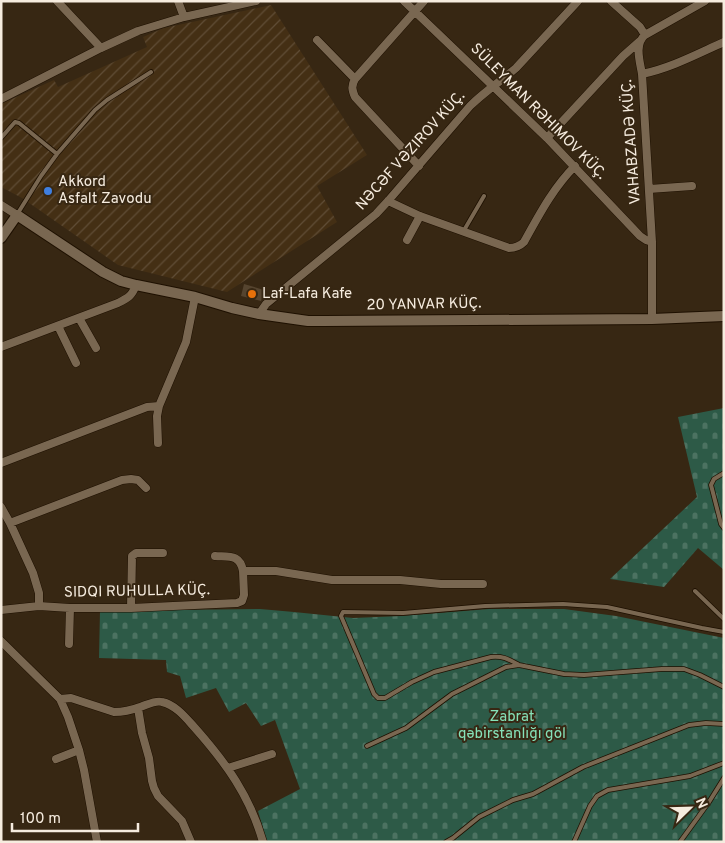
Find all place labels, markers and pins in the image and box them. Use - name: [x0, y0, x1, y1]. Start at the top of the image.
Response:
- place label: Akkord Asfalt Zavodu: [58, 173, 152, 209]
- marker: Akkord Asfalt Zavodu: [42, 185, 54, 197]
- place label: Laf-Lafa Kafe: [262, 285, 352, 304]
- marker: Laf-Lafa Kafe: [246, 288, 258, 300]

